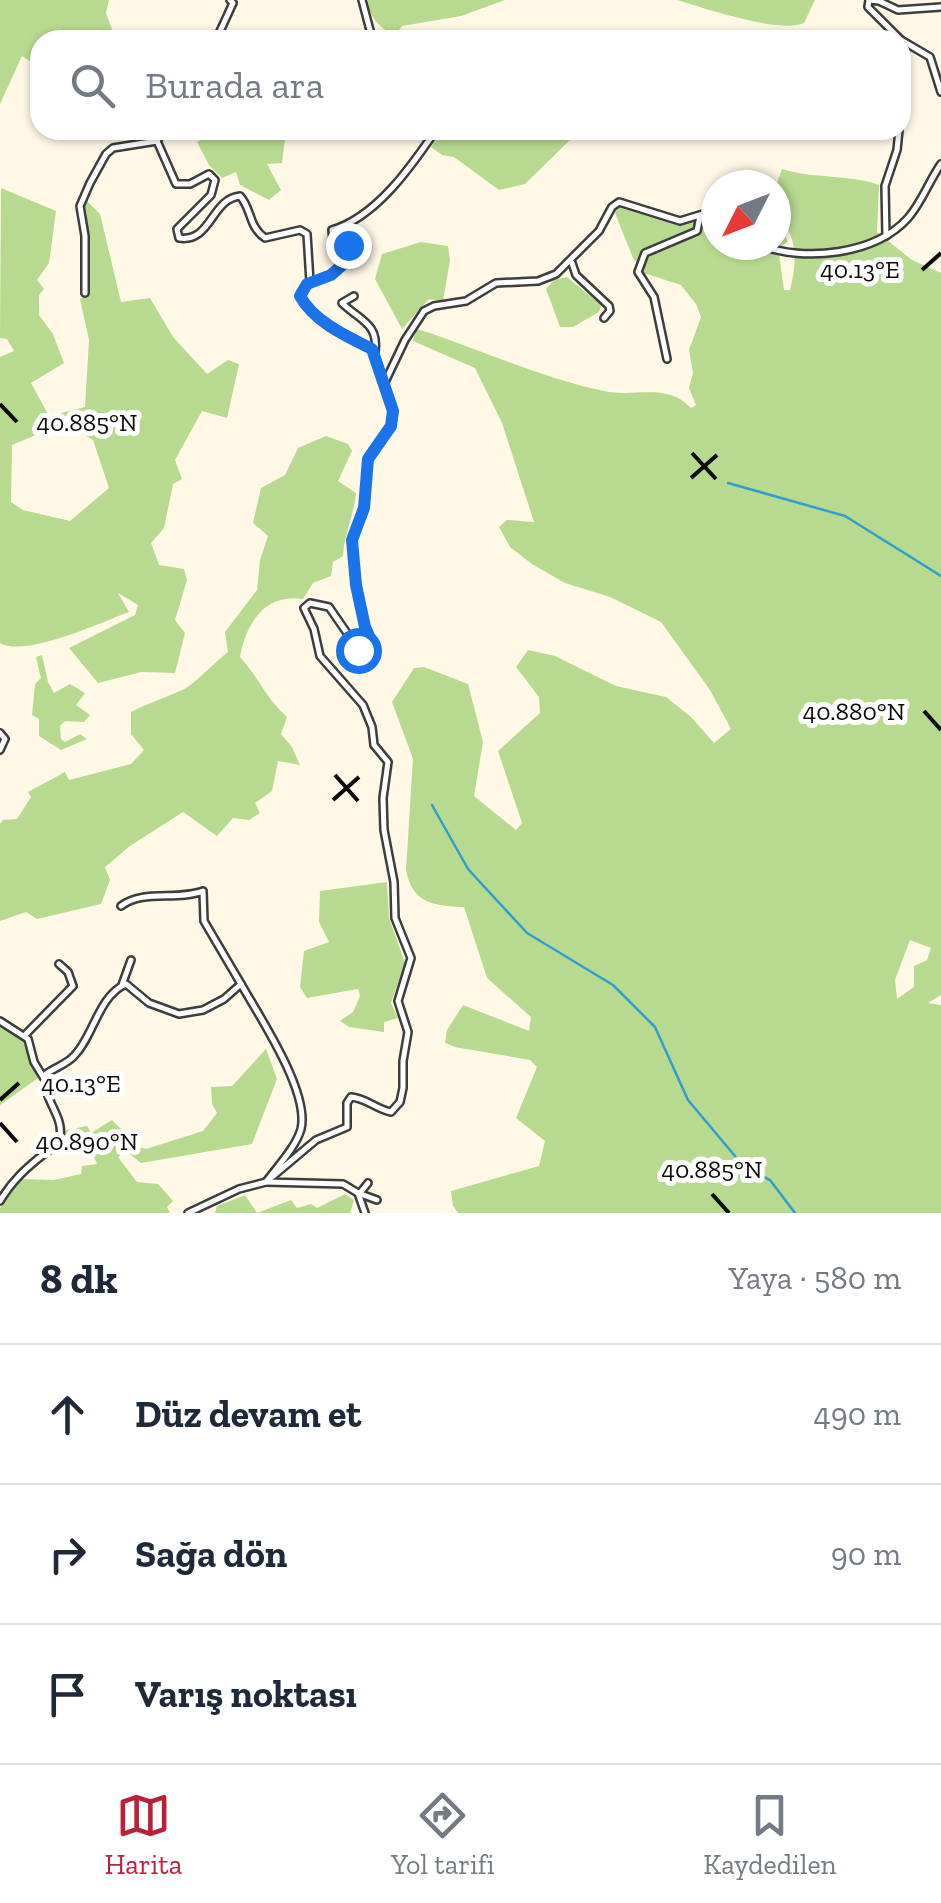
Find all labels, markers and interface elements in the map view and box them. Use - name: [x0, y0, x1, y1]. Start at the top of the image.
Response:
- search box: [30, 30, 911, 140]
- icon: search: [65, 58, 120, 113]
- text: Burada ara: [145, 62, 324, 108]
- north arrow: [701, 170, 791, 260]
- route end: [326, 223, 372, 269]
- text: 40.13°E: [820, 254, 900, 284]
- text: 40.885°N: [37, 407, 137, 437]
- route start: [336, 628, 382, 674]
- text: 40.880°N: [803, 696, 905, 726]
- text: 40.13°E: [41, 1068, 121, 1098]
- text: 40.890°N: [36, 1126, 138, 1156]
- text: 40.885°N: [662, 1154, 762, 1184]
- text: 8 dk: [40, 1253, 118, 1304]
- text: Yaya · 580 m: [729, 1259, 901, 1297]
- icon: ahead: [40, 1387, 95, 1442]
- text: Düz devam et: [135, 1391, 361, 1437]
- text: 490 m: [813, 1395, 901, 1433]
- icon: right: [40, 1527, 95, 1582]
- text: Sağa dön: [135, 1531, 287, 1577]
- text: 90 m: [831, 1535, 901, 1573]
- icon: arrive: [40, 1667, 95, 1722]
- text: Varış noktası: [135, 1671, 357, 1717]
- tab: Harita: [104, 1788, 182, 1881]
- tab: Yol tarifi: [391, 1788, 495, 1881]
- tab: Kaydedilen: [703, 1788, 837, 1881]

